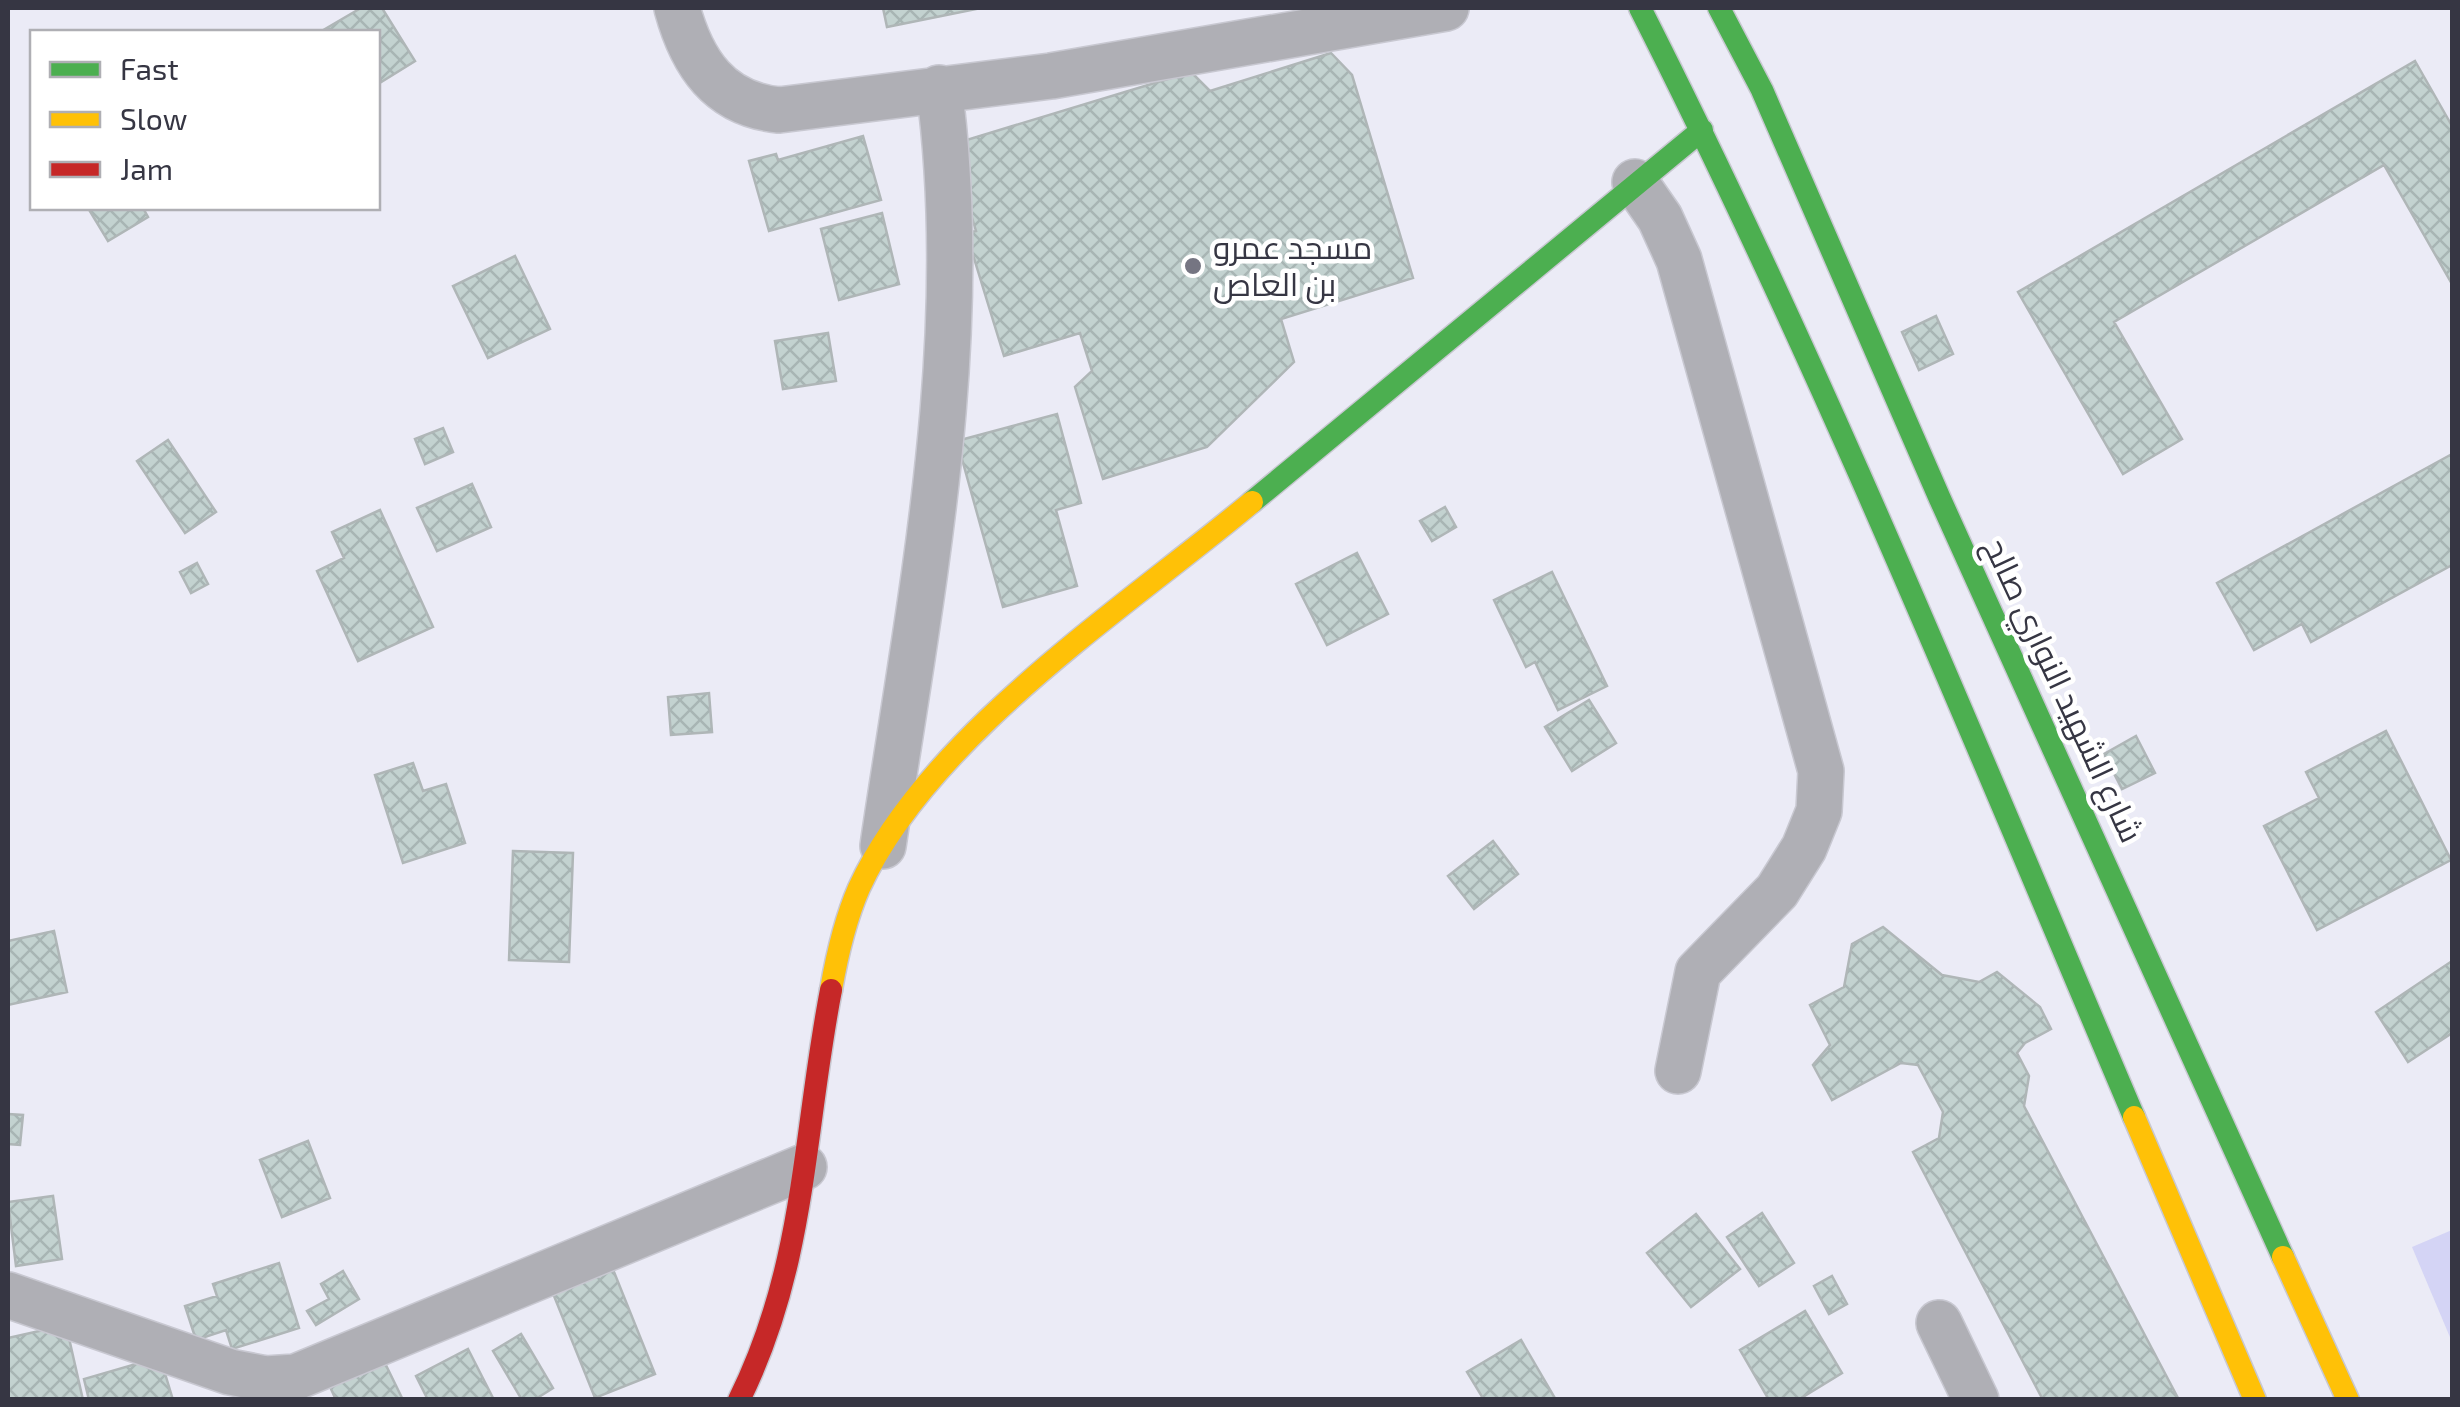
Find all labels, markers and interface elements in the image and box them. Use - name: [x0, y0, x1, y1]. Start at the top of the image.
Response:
- legend: [30, 30, 380, 210]
- text: Fast: [120, 50, 179, 86]
- text: Slow: [120, 100, 187, 136]
- text: Jam: [120, 150, 173, 186]
- place label: مسجد عمرو بن العاص: [1213, 227, 1372, 304]
- marker: مسجد عمرو بن العاص: [1182, 255, 1204, 277]
- street label: شارع الشهيد النواري صالح: [1970, 531, 2152, 851]

